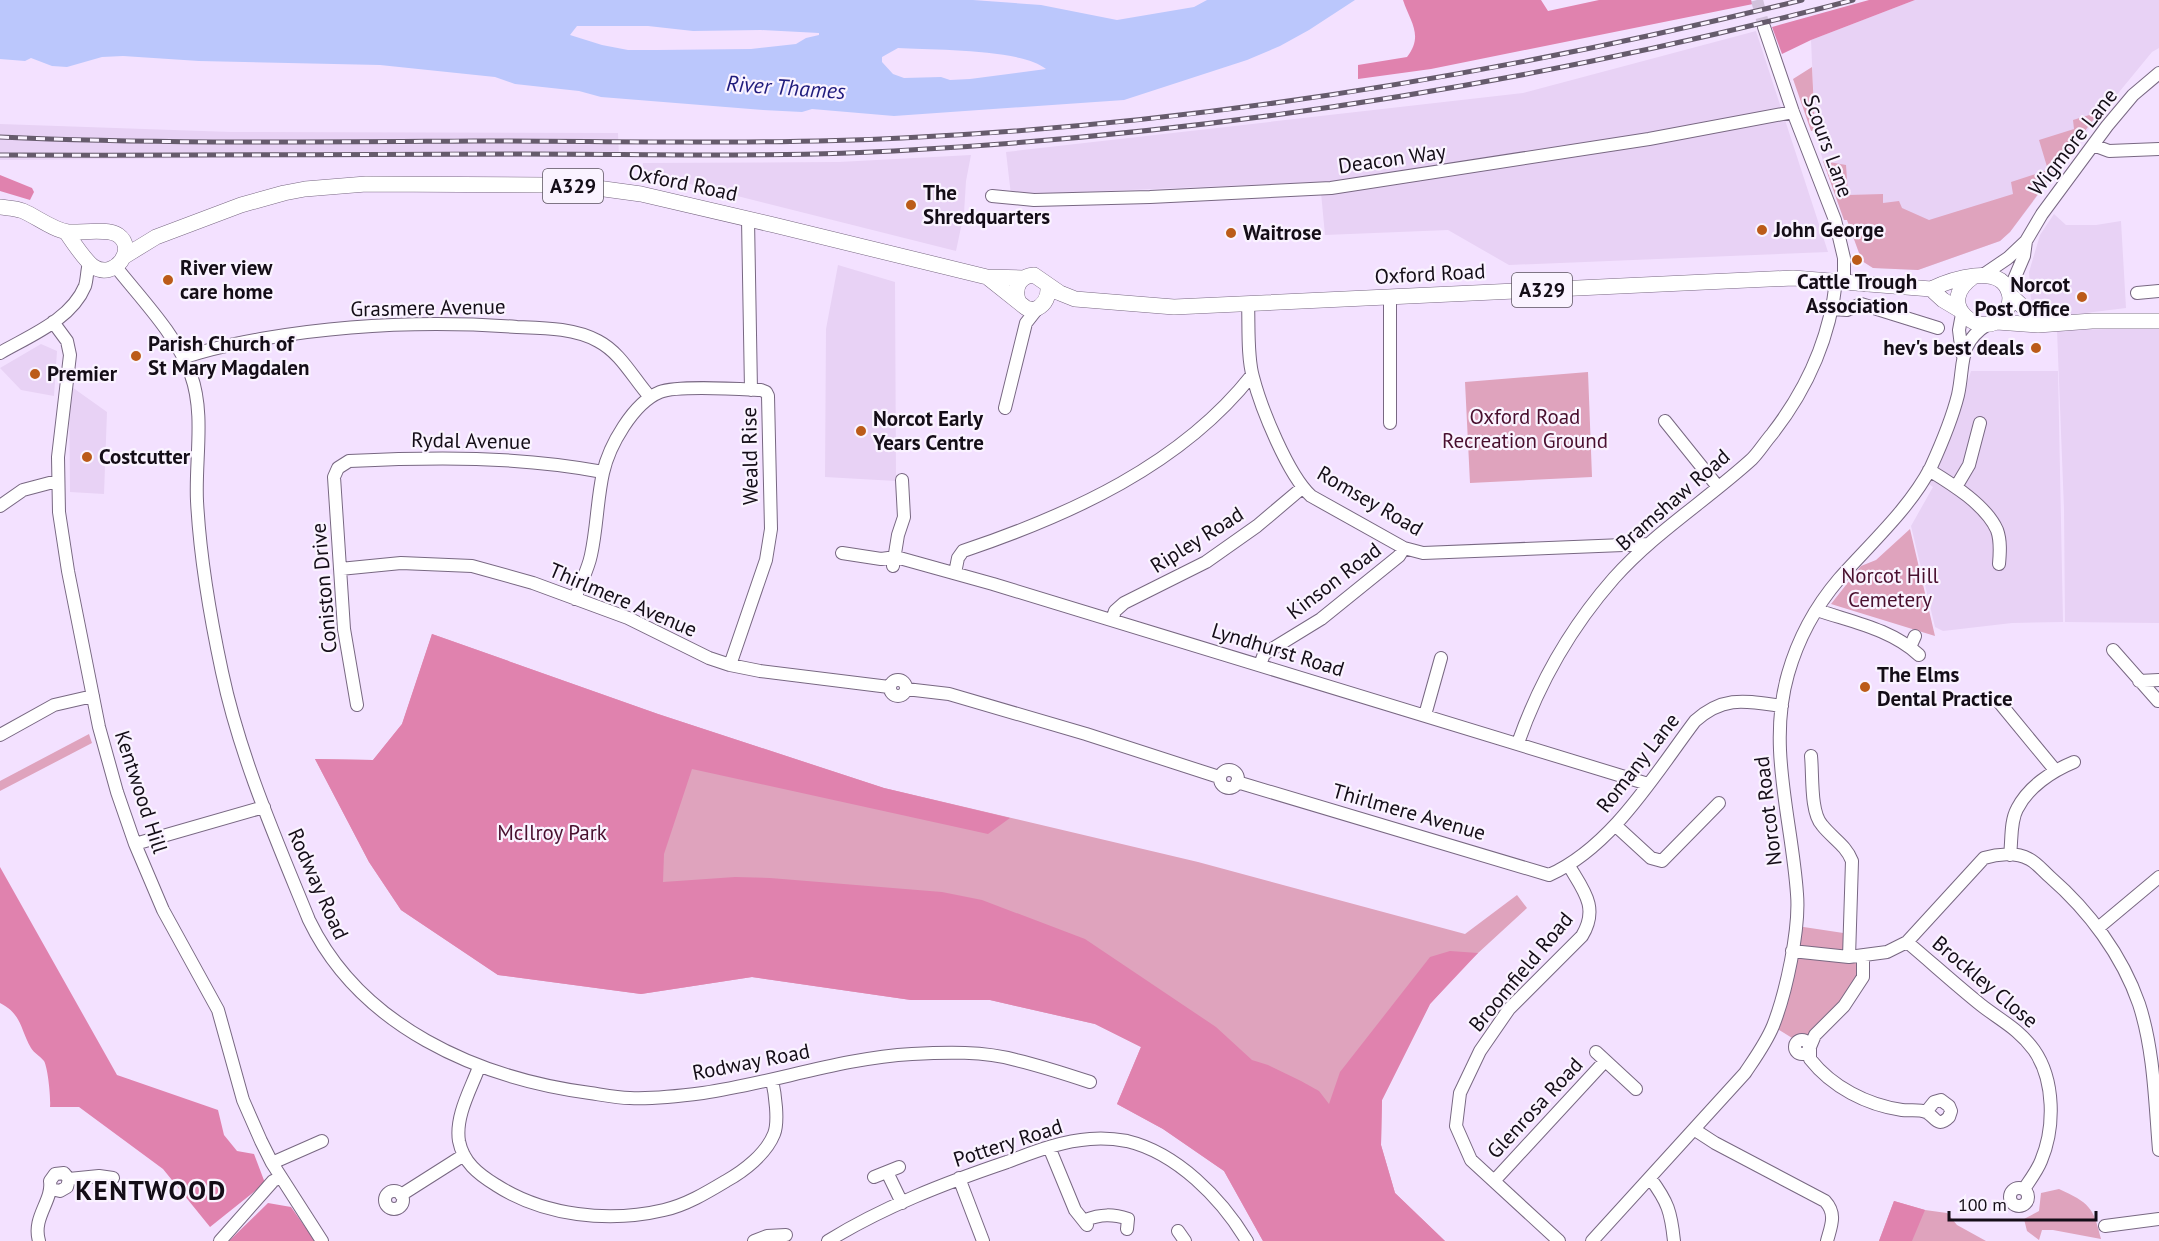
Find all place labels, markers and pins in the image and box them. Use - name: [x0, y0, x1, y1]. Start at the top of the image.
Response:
- place label: The Shredquarters: [923, 179, 1050, 230]
- marker: The Shredquarters: [904, 198, 918, 212]
- place label: John George: [1773, 216, 1884, 243]
- place label: Waitrose: [1243, 219, 1322, 246]
- marker: John George: [1755, 223, 1769, 237]
- marker: Waitrose: [1224, 226, 1238, 240]
- marker: Cattle Trough Association: [1850, 253, 1864, 267]
- place label: River view care home: [180, 254, 273, 305]
- place label: Cattle Trough Association: [1797, 268, 1917, 319]
- place label: Norcot Post Office: [1974, 271, 2071, 322]
- marker: River view care home: [161, 273, 175, 287]
- marker: Norcot Post Office: [2075, 290, 2089, 304]
- place label: Parish Church of St Mary Magdalen: [148, 330, 309, 381]
- place label: hev's best deals: [1883, 334, 2024, 361]
- marker: hev's best deals: [2029, 341, 2043, 355]
- marker: Parish Church of St Mary Magdalen: [129, 349, 143, 363]
- place label: Premier: [47, 360, 118, 387]
- marker: Premier: [28, 367, 42, 381]
- place label: Norcot Early Years Centre: [872, 405, 984, 456]
- marker: Norcot Early Years Centre: [854, 424, 868, 438]
- place label: Costcutter: [99, 443, 191, 470]
- marker: Costcutter: [80, 450, 94, 464]
- place label: The Elms Dental Practice: [1877, 661, 2013, 712]
- marker: The Elms Dental Practice: [1858, 680, 1872, 694]

